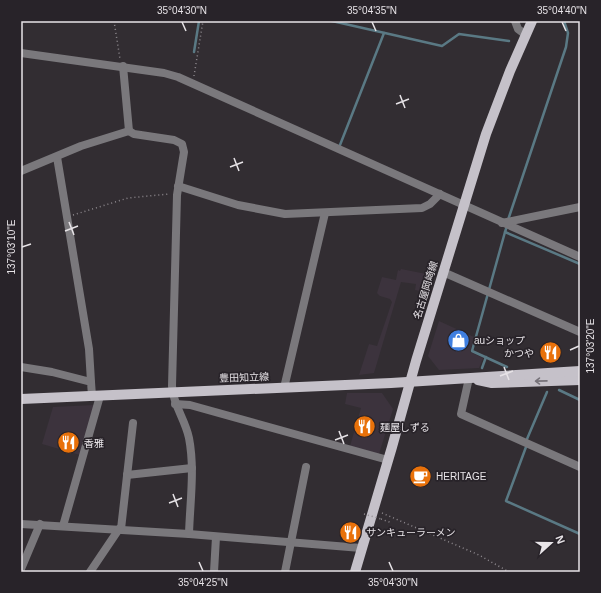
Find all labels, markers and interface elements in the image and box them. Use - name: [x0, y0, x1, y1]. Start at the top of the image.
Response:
- text: 35°04'30"N: [157, 5, 207, 16]
- text: 35°04'35"N: [347, 5, 397, 16]
- text: 35°04'40"N: [537, 5, 587, 16]
- text: 137°03'10"E: [6, 219, 17, 275]
- street label: 名古屋岡崎線: [411, 260, 440, 320]
- text: 137°03'20"E: [585, 318, 596, 374]
- shop icon: auショップ: [445, 327, 471, 353]
- place label: auショップ: [474, 335, 525, 346]
- restaurant icon: かつや: [537, 340, 563, 366]
- place label: かつや: [504, 348, 534, 359]
- street label: 豊田知立線: [219, 371, 269, 384]
- one-way arrow: [535, 378, 548, 385]
- restaurant icon: 麺屋しずる: [351, 414, 377, 440]
- place label: 麺屋しずる: [380, 422, 430, 433]
- restaurant icon: 香雅: [55, 430, 81, 456]
- place label: 香雅: [84, 438, 104, 449]
- cafe icon: HERITAGE: [408, 463, 434, 489]
- place label: HERITAGE: [436, 471, 487, 482]
- restaurant icon: サンキューラーメン: [337, 519, 363, 545]
- north arrow: [531, 523, 571, 563]
- place label: サンキューラーメン: [366, 527, 456, 538]
- text: N: [553, 534, 567, 545]
- text: 35°04'25"N: [178, 577, 228, 588]
- text: 35°04'30"N: [368, 577, 418, 588]

